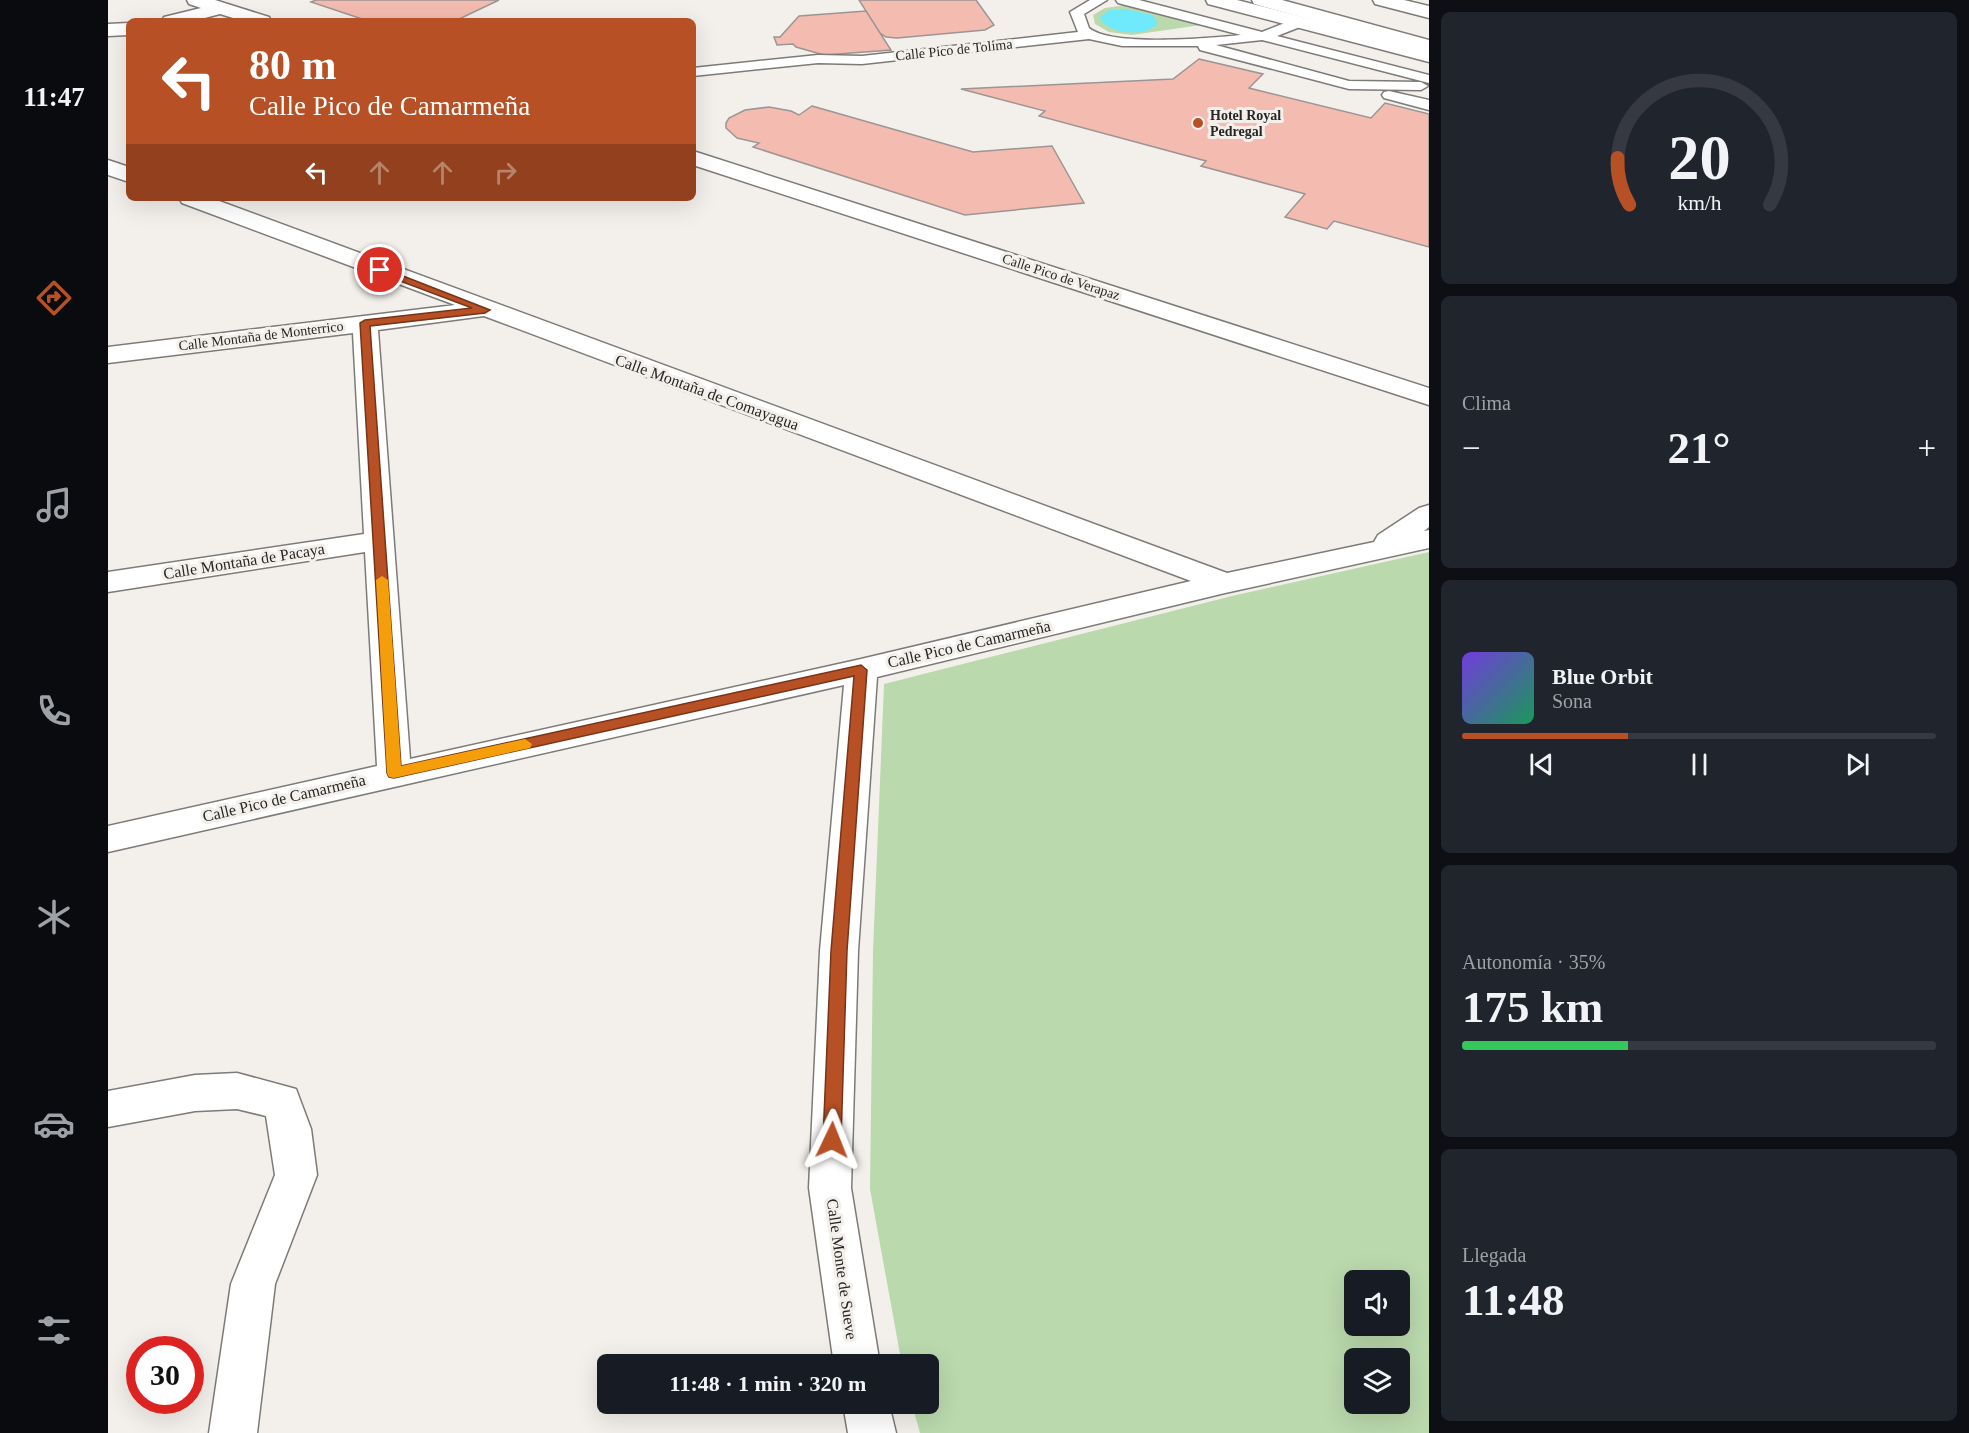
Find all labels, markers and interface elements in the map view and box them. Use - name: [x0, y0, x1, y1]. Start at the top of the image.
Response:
- street label: Calle Pico de Tolima: [895, 36, 1014, 64]
- icon: left: [150, 42, 228, 120]
- text: 80 m: [249, 42, 337, 88]
- text: 11:47: [23, 82, 85, 112]
- text: Calle Pico de Camarmeña: [249, 91, 530, 121]
- place label: Hotel Royal Pedregal: [1210, 108, 1281, 139]
- marker: Hotel Royal Pedregal: [1191, 116, 1205, 130]
- text: 20: [1668, 123, 1730, 192]
- icon: left: [300, 156, 333, 189]
- icon: ahead: [363, 156, 396, 189]
- icon: ahead: [426, 156, 459, 189]
- icon: right: [489, 156, 522, 189]
- text: km/h: [1677, 191, 1721, 215]
- pin: [354, 244, 405, 295]
- street label: Calle Pico de Verapaz: [1000, 251, 1122, 303]
- icon: arrive: [363, 253, 396, 286]
- icon: directions: [33, 277, 75, 319]
- street label: Calle Montaña de Monterrico: [178, 318, 344, 354]
- street label: Calle Montaña de Comayagua: [613, 351, 801, 434]
- text: Clima: [1462, 392, 1511, 414]
- text: 21°: [1668, 423, 1731, 473]
- text: −: [1462, 430, 1481, 466]
- text: +: [1917, 430, 1936, 466]
- icon: music: [33, 484, 75, 526]
- street label: Calle Montaña de Pacaya: [162, 540, 326, 583]
- street label: Calle Pico de Camarmeña: [886, 617, 1052, 671]
- text: Blue Orbit: [1552, 664, 1653, 689]
- icon: phone: [33, 690, 75, 732]
- text: Sona: [1552, 690, 1592, 712]
- icon: previous: [1525, 748, 1558, 781]
- icon: pause: [1683, 748, 1716, 781]
- icon: next: [1841, 748, 1874, 781]
- street label: Calle Pico de Camarmeña: [201, 771, 367, 825]
- icon: climate: [33, 896, 75, 938]
- text: Autonomía · 35%: [1462, 951, 1605, 973]
- text: 175 km: [1462, 982, 1603, 1032]
- icon: car: [33, 1103, 75, 1145]
- position arrow: [800, 1108, 864, 1172]
- street label: Calle Monte de Sueve: [824, 1198, 860, 1340]
- text: Llegada: [1462, 1244, 1526, 1266]
- map controls: [1344, 1270, 1410, 1414]
- button: sound: [1344, 1270, 1410, 1336]
- text: 11:48: [1462, 1275, 1565, 1325]
- icon: filters: [33, 1309, 75, 1351]
- speed limit sign: 30: [126, 1336, 204, 1414]
- button: layers: [1344, 1348, 1410, 1414]
- text: 11:48 · 1 min · 320 m: [670, 1371, 866, 1396]

